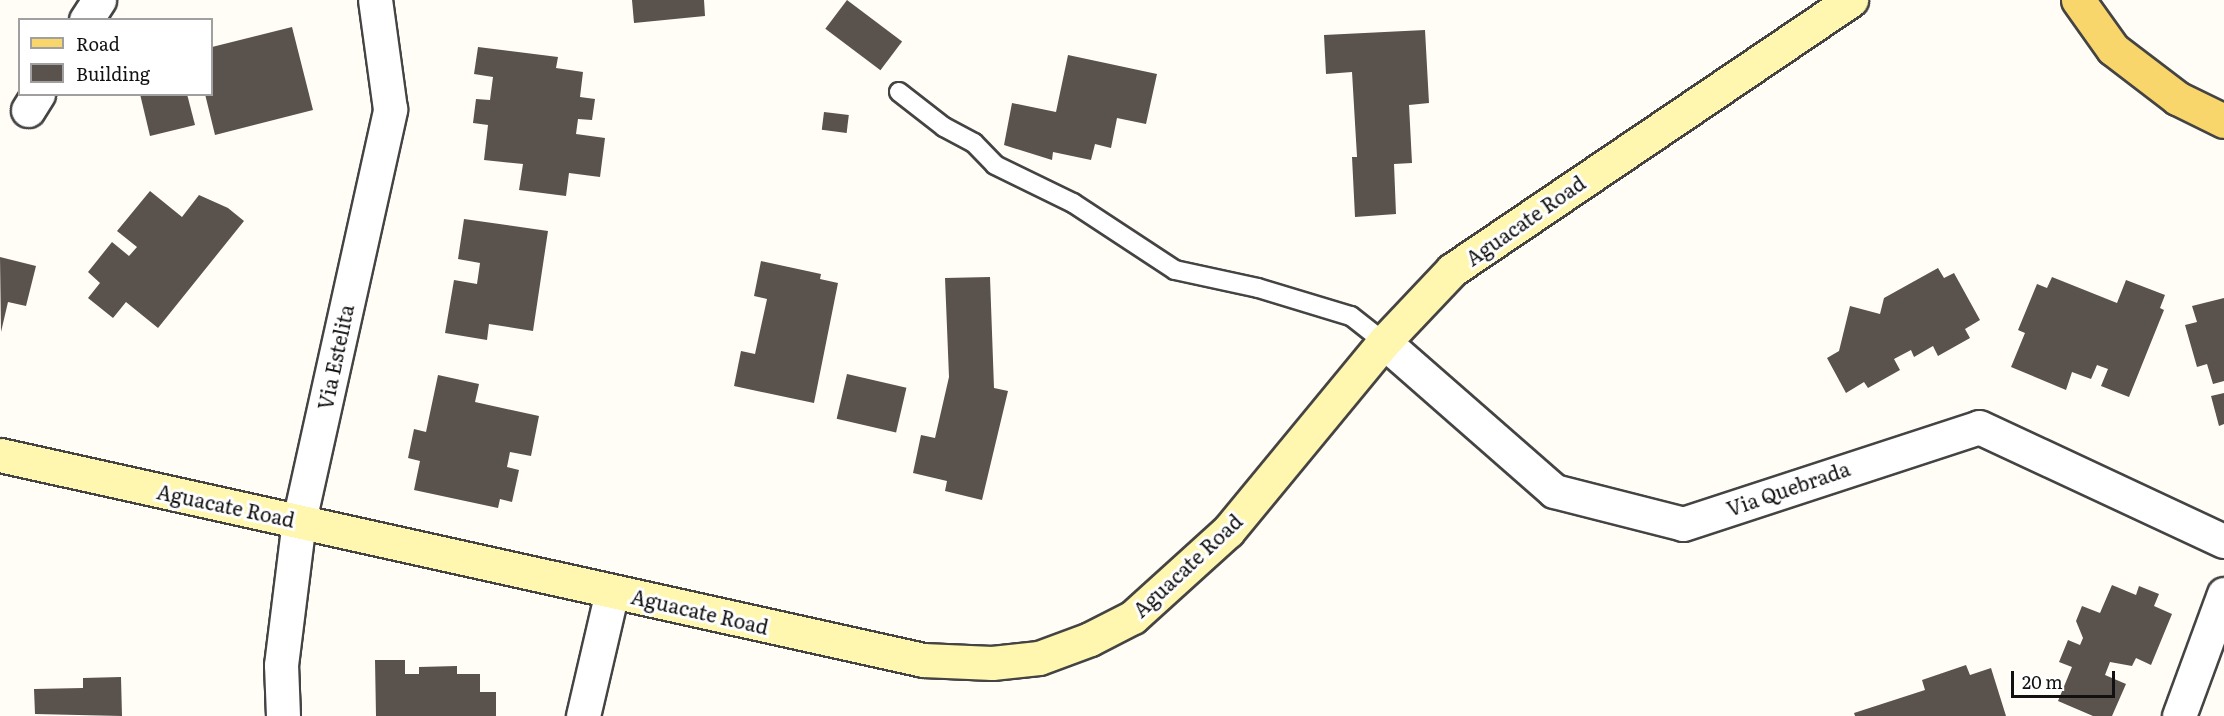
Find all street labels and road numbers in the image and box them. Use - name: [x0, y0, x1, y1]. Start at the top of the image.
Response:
- street label: Aguacate Road: [1461, 170, 1589, 270]
- street label: Via Estelita: [312, 302, 358, 412]
- street label: Via Quebrada: [1723, 456, 1853, 520]
- street label: Aguacate Road: [155, 479, 297, 531]
- street label: Aguacate Road: [1128, 508, 1246, 622]
- street label: Aguacate Road: [629, 584, 771, 638]

